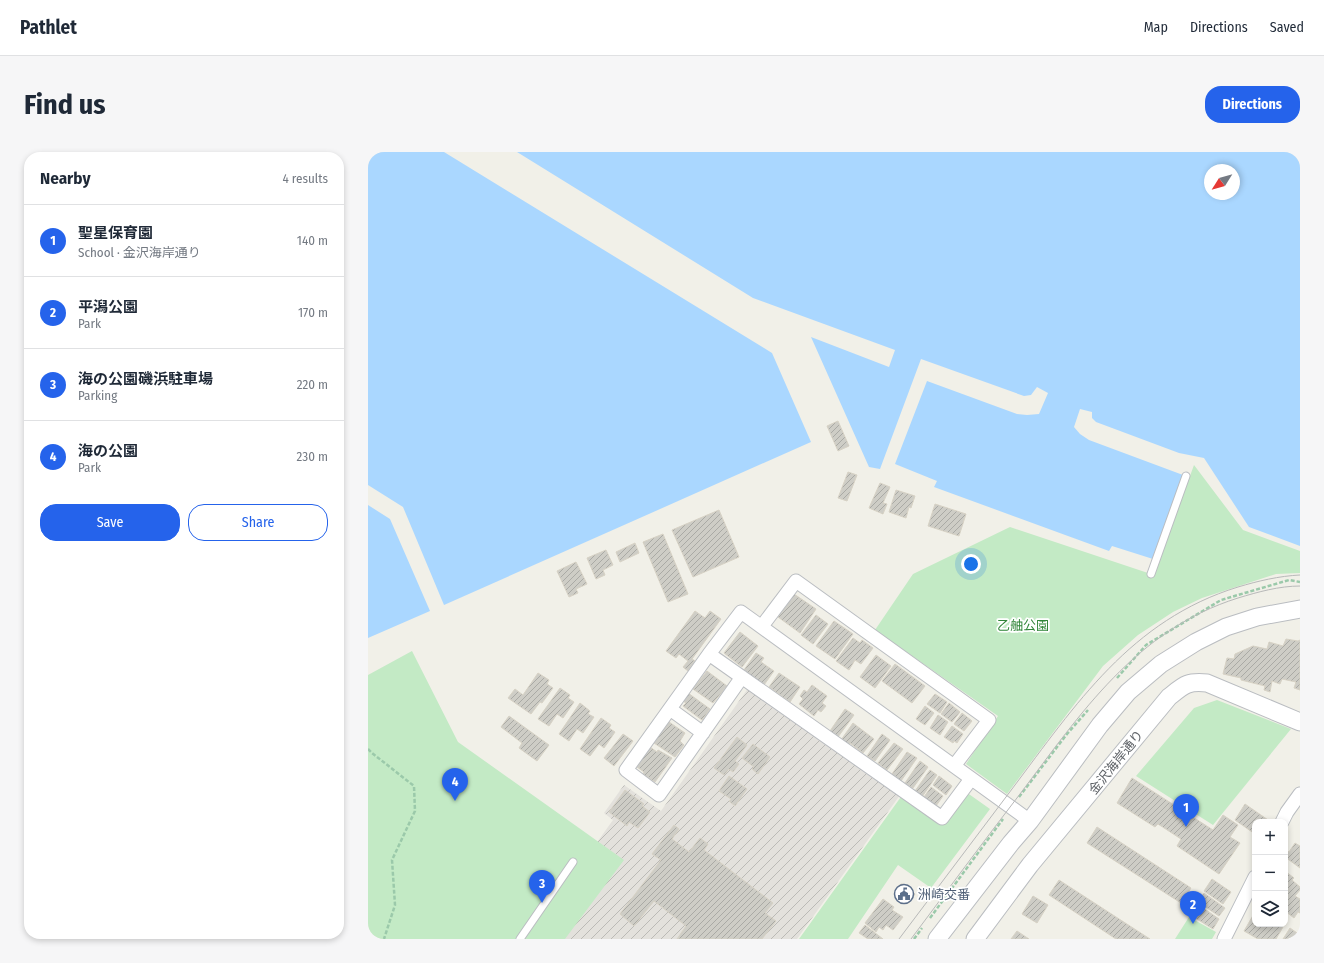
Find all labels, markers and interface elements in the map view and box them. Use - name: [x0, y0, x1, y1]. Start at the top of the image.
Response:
- text: Pathlet: [20, 16, 77, 39]
- text: Map: [1144, 19, 1168, 36]
- text: Directions: [1190, 19, 1248, 36]
- text: Saved: [1270, 19, 1304, 36]
- button: Directions: [1205, 86, 1300, 123]
- text: Find us: [24, 88, 106, 121]
- north arrow: [1204, 164, 1240, 200]
- text: Nearby: [40, 168, 91, 189]
- text: 4 results: [282, 171, 328, 186]
- text: 聖星保育園: [78, 224, 153, 242]
- text: 1: [50, 233, 56, 248]
- text: 140 m: [297, 233, 328, 248]
- text: School · 金沢海岸通り: [78, 245, 201, 260]
- text: 平潟公園: [78, 298, 138, 316]
- text: 2: [50, 305, 56, 320]
- text: 170 m: [298, 305, 328, 320]
- text: Park: [78, 316, 101, 331]
- text: 海の公園磯浜駐車場: [78, 370, 213, 388]
- text: 3: [50, 377, 56, 392]
- text: 220 m: [297, 377, 328, 392]
- text: Parking: [78, 388, 117, 403]
- text: 海の公園: [78, 442, 138, 460]
- text: 4: [50, 449, 56, 464]
- text: 230 m: [297, 449, 328, 464]
- text: Park: [78, 460, 101, 475]
- button: Save: [40, 504, 180, 541]
- button: Share: [188, 504, 328, 541]
- your location: [961, 554, 981, 574]
- park label: 乙舳公園: [997, 618, 1049, 633]
- street label: 金沢海岸通り: [1086, 727, 1146, 797]
- pin: 4: [442, 768, 468, 801]
- pin: 1: [1173, 794, 1199, 827]
- map controls: [1252, 819, 1288, 927]
- button: +: [1252, 819, 1288, 855]
- button: −: [1252, 855, 1288, 891]
- pin: 3: [529, 870, 555, 903]
- public building icon: 洲崎交番: [893, 883, 915, 905]
- place label: 洲崎交番: [918, 887, 970, 902]
- pin: 2: [1180, 891, 1206, 924]
- button: layers: [1252, 891, 1288, 927]

